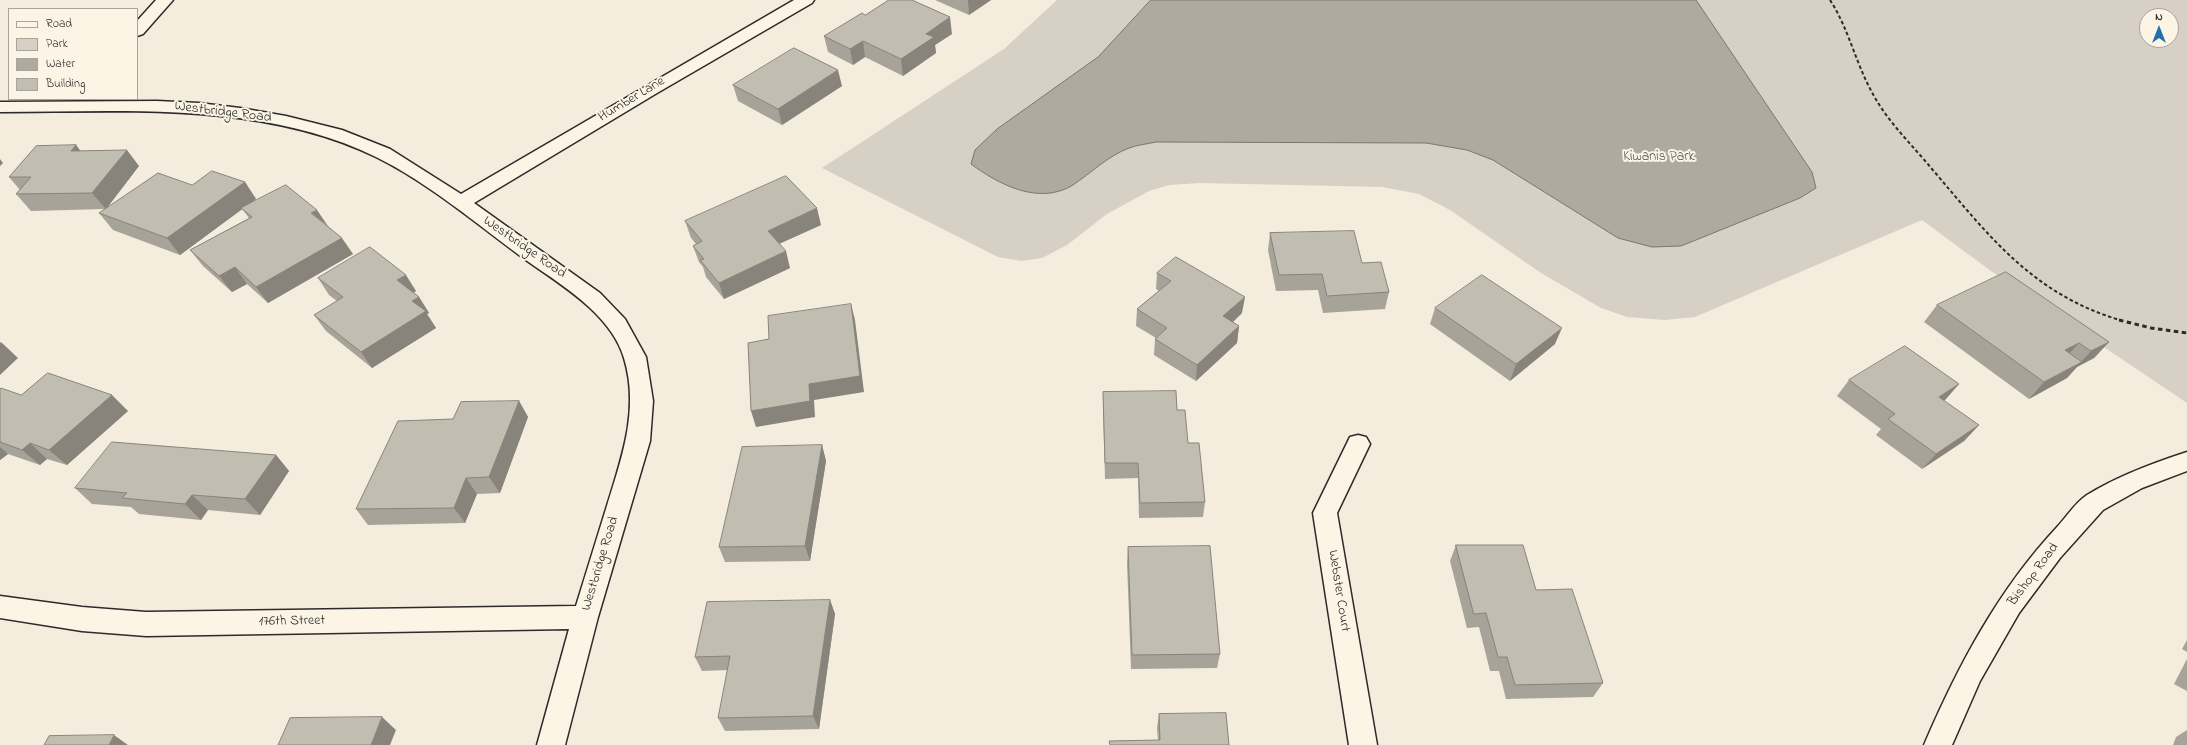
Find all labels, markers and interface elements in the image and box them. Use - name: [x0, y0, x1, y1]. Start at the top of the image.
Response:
- legend: [8, 8, 138, 100]
- north arrow: [2139, 8, 2179, 48]
- text: N: [2155, 9, 2163, 25]
- text: Road: [46, 15, 72, 33]
- text: Park: [46, 35, 68, 53]
- text: Water: [46, 55, 75, 73]
- street label: Humber Lane: [596, 74, 668, 126]
- text: Building: [46, 75, 85, 93]
- street label: Westbridge Road: [174, 99, 272, 127]
- park label: Kiwanis Park: [1623, 150, 1695, 166]
- street label: Westbridge Road: [479, 213, 569, 283]
- street label: Westbridge Road: [579, 515, 623, 613]
- street label: Bishop Road: [2005, 540, 2063, 610]
- street label: Webster Court: [1323, 549, 1353, 633]
- street label: 176th Street: [259, 613, 325, 631]

